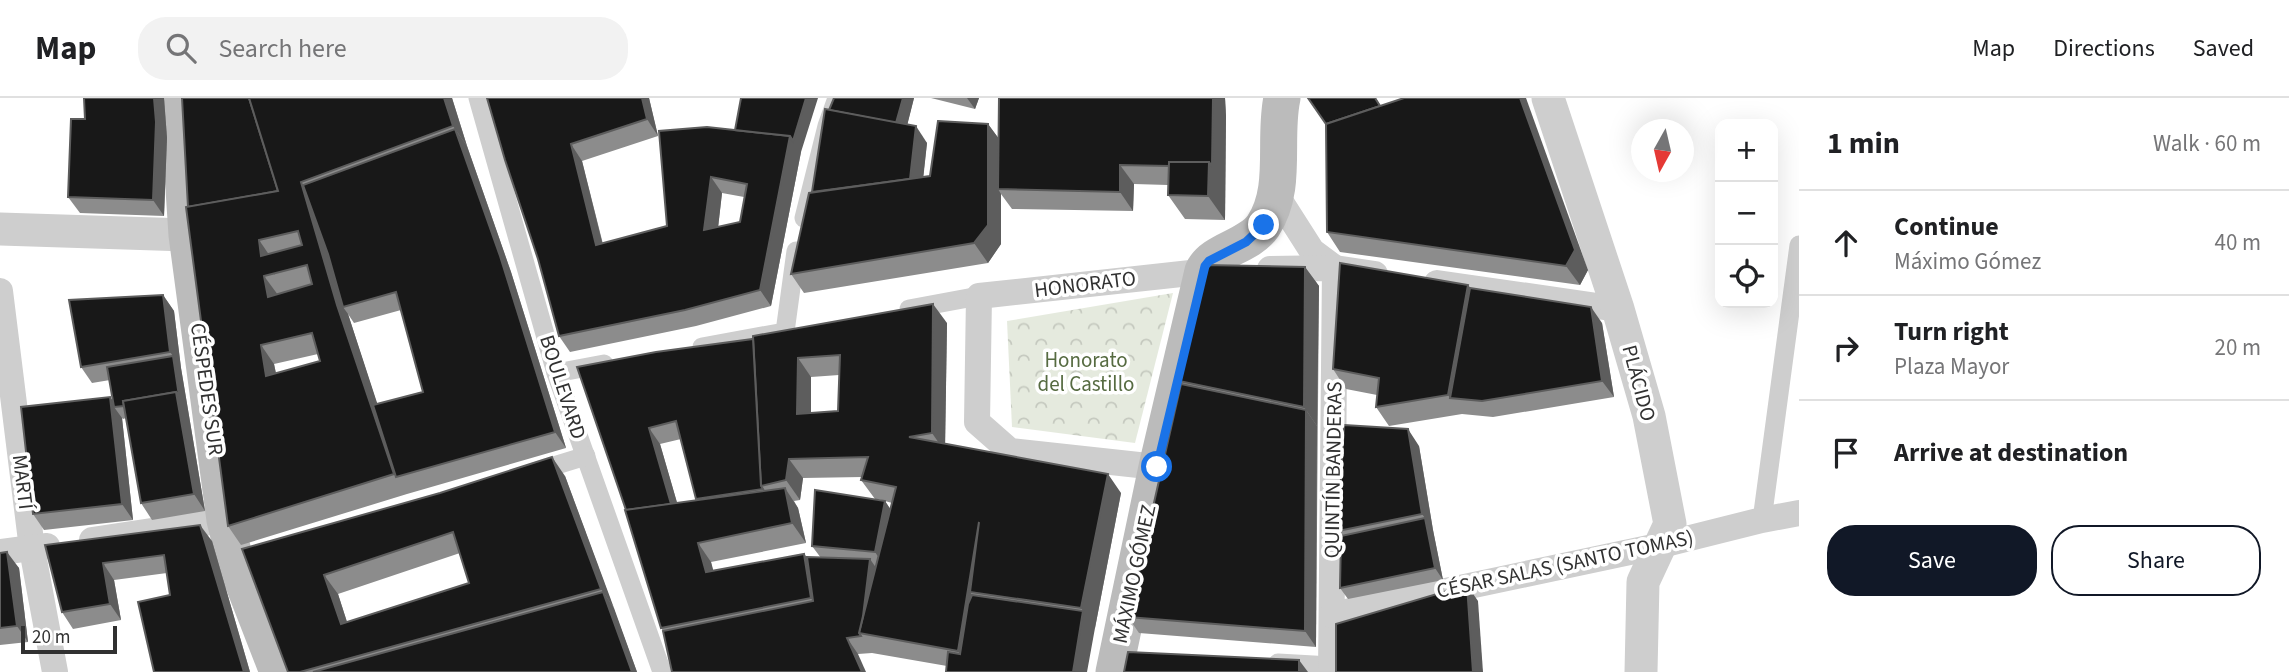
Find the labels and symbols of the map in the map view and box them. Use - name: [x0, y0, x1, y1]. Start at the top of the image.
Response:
- north arrow: [1631, 119, 1694, 182]
- route end: [1248, 209, 1279, 240]
- street label: HONORATO: [1033, 263, 1137, 305]
- street label: CÉSPEDES SUR: [183, 321, 231, 457]
- street label: BOULEVARD: [532, 331, 594, 443]
- street label: PLÁCIDO: [1614, 342, 1664, 424]
- park label: Honorato del Castillo: [1038, 345, 1134, 399]
- street label: QUINTÍN BANDERAS: [1316, 381, 1350, 559]
- route start: [1141, 451, 1172, 482]
- street label: MARTÍ: [5, 453, 41, 513]
- street label: MÁXIMO GÓMEZ: [1105, 502, 1163, 646]
- street label: CÉSAR SALAS (SANTO TOMAS): [1434, 522, 1696, 606]
- scale bar: [21, 623, 117, 655]

